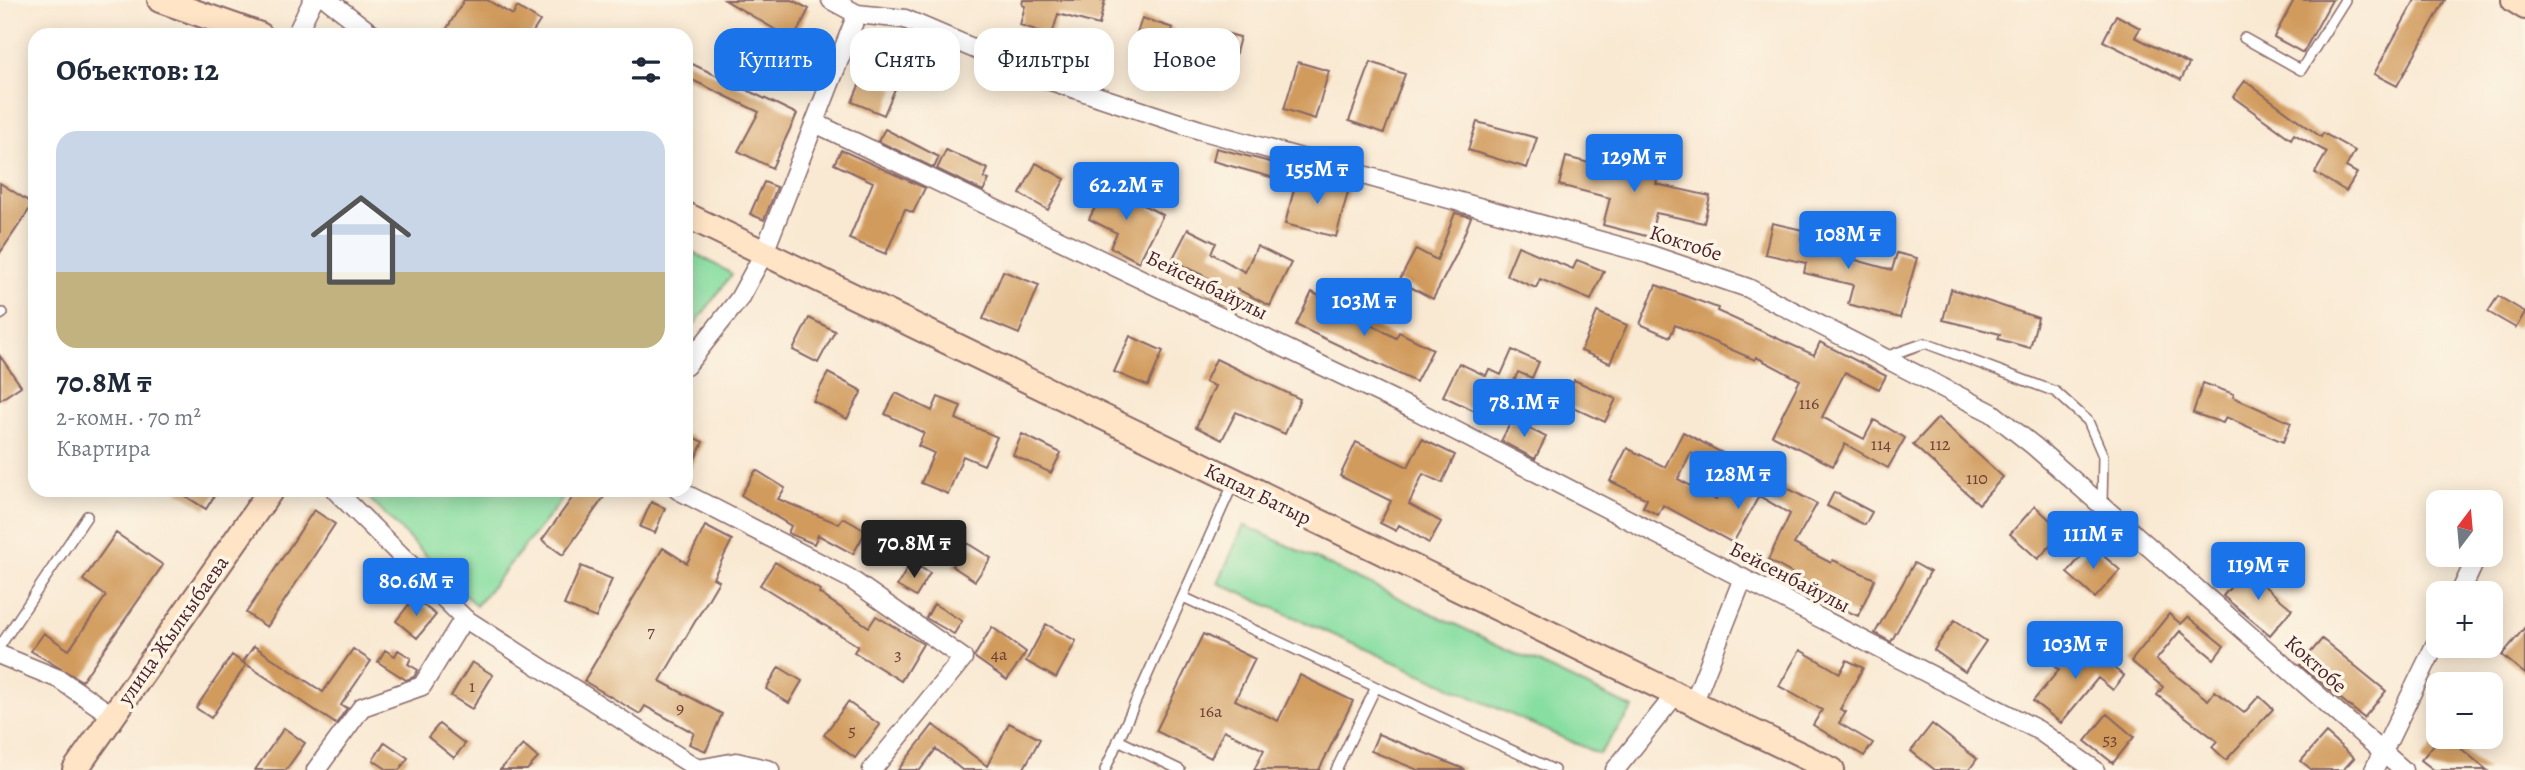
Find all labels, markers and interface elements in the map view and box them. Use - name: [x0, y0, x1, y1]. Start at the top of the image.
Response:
- chip: Купить: [714, 28, 836, 91]
- chip: Снять: [850, 28, 960, 91]
- chip: Фильтры: [974, 28, 1114, 91]
- chip: Новое: [1128, 28, 1240, 91]
- text: Объектов: 12: [56, 50, 219, 90]
- icon: filters: [627, 51, 665, 89]
- pin: 129M ₸: [1577, 134, 1691, 194]
- text: 129M ₸: [1602, 141, 1666, 172]
- pin: 155M ₸: [1260, 146, 1374, 206]
- text: 155M ₸: [1286, 153, 1348, 184]
- pin: 62.2M ₸: [1061, 162, 1191, 222]
- text: 62.2M ₸: [1089, 169, 1163, 200]
- icon: home: [298, 177, 424, 303]
- pin: 108M ₸: [1791, 212, 1905, 271]
- street label: Коктобе: [1646, 218, 1726, 268]
- text: 108M ₸: [1815, 218, 1881, 249]
- street label: Бейсенбайулы: [1142, 243, 1272, 327]
- pin: 103M ₸: [1307, 278, 1421, 338]
- text: 103M ₸: [1332, 285, 1396, 316]
- text: 70.8M ₸: [56, 362, 152, 402]
- pin: 78.1M ₸: [1459, 380, 1589, 439]
- text: 78.1M ₸: [1489, 386, 1559, 417]
- house number: 116: [1799, 391, 1819, 415]
- text: 2-комн. · 70 m²: [56, 402, 201, 433]
- house number: 114: [1871, 432, 1891, 456]
- house number: 112: [1930, 432, 1951, 456]
- text: Квартира: [56, 433, 151, 464]
- pin: 128M ₸: [1681, 452, 1795, 511]
- street label: Капал Батыр: [1200, 456, 1316, 532]
- text: 128M ₸: [1706, 458, 1770, 489]
- house number: 110: [1966, 466, 1988, 490]
- north arrow: [2426, 490, 2502, 567]
- map controls: [2426, 490, 2503, 749]
- pin: 111M ₸: [2036, 512, 2150, 571]
- text: 111M ₸: [2063, 518, 2123, 549]
- pin: 70.8M ₸: [849, 520, 979, 580]
- text: 70.8M ₸: [877, 527, 951, 558]
- street label: Бейсенбайулы: [1725, 535, 1855, 619]
- pin: 119M ₸: [2201, 542, 2315, 602]
- text: 119M ₸: [2227, 549, 2289, 580]
- street label: улица Жылкыбаева: [110, 550, 235, 711]
- pin: 80.6M ₸: [351, 558, 481, 618]
- text: 80.6M ₸: [379, 565, 453, 596]
- button: +: [2426, 581, 2503, 658]
- house number: 7: [647, 619, 655, 643]
- pin: 103M ₸: [2018, 622, 2132, 681]
- text: 103M ₸: [2043, 628, 2107, 659]
- street label: Коктобе: [2279, 629, 2353, 699]
- house number: 3: [894, 642, 902, 666]
- house number: 4а: [991, 642, 1008, 666]
- button: −: [2426, 672, 2503, 749]
- house number: 1: [469, 674, 475, 698]
- house number: 9: [676, 696, 684, 720]
- house number: 16а: [1200, 699, 1223, 723]
- house number: 5: [848, 718, 856, 742]
- house number: 53: [2102, 727, 2118, 751]

